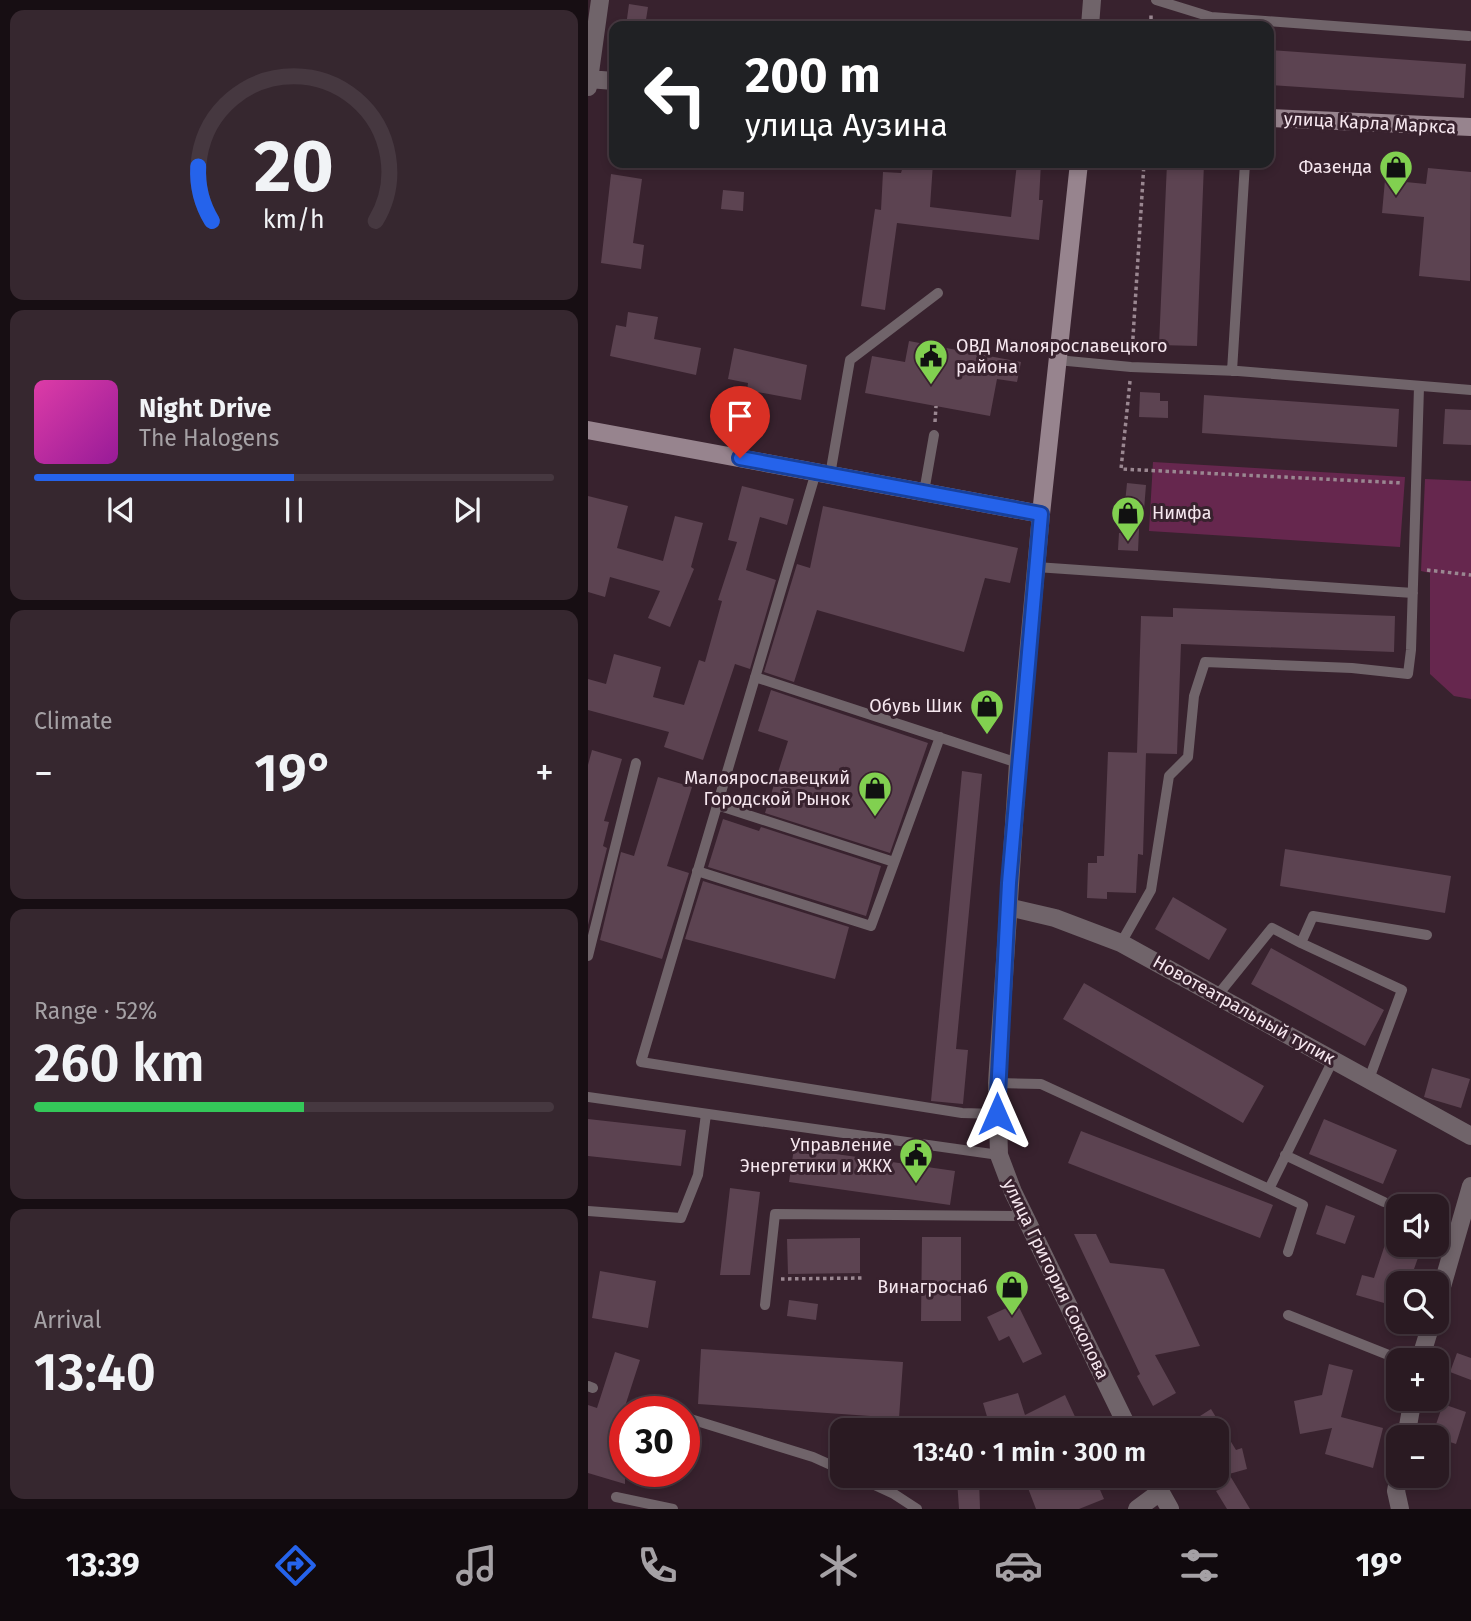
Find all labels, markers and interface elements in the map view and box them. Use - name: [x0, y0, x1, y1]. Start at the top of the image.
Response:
- text: 200 m: [745, 46, 881, 105]
- icon: left: [630, 49, 721, 140]
- text: улица Аузина: [745, 106, 948, 144]
- street label: улица Карла Маркса: [1283, 108, 1457, 138]
- text: 20: [254, 123, 334, 210]
- shop icon: Фазенда: [1377, 148, 1415, 197]
- place label: Фазенда: [1298, 156, 1372, 178]
- text: km/h: [263, 205, 325, 235]
- place label: ОВД Малоярославецкого района: [956, 335, 1167, 378]
- public building icon: ОВД Малоярославецкого района: [912, 337, 950, 386]
- pin: [710, 386, 770, 458]
- text: Night Drive: [139, 393, 271, 424]
- icon: arrive: [721, 397, 759, 435]
- text: The Halogens: [139, 424, 279, 452]
- icon: previous: [102, 491, 140, 529]
- icon: pause: [275, 491, 313, 529]
- icon: next: [448, 491, 486, 529]
- shop icon: Нимфа: [1109, 494, 1147, 543]
- place label: Нимфа: [1152, 502, 1211, 524]
- shop icon: Обувь Шик: [968, 687, 1006, 736]
- place label: Обувь Шик: [869, 695, 963, 717]
- text: Climate: [34, 707, 113, 735]
- text: 19°: [254, 742, 334, 805]
- text: −: [34, 750, 53, 796]
- text: +: [535, 750, 554, 796]
- place label: Малоярославецкий Городской Рынок: [684, 767, 851, 810]
- shop icon: Малоярославецкий Городской Рынок: [856, 769, 894, 818]
- street label: Новотеатральный тупик: [1149, 951, 1340, 1070]
- text: Range · 52%: [34, 997, 157, 1025]
- text: 260 km: [34, 1032, 205, 1095]
- position arrow: [960, 1077, 1034, 1151]
- place label: Управление Энергетики и ЖКХ: [740, 1134, 892, 1177]
- public building icon: Управление Энергетики и ЖКХ: [897, 1136, 935, 1185]
- street label: улица Григория Соколова: [998, 1175, 1114, 1383]
- map controls: [1386, 1194, 1449, 1488]
- button: sound: [1386, 1194, 1449, 1257]
- shop icon: Винагроснаб: [993, 1268, 1031, 1317]
- button: search: [1386, 1271, 1449, 1334]
- place label: Винагроснаб: [877, 1276, 988, 1298]
- text: Arrival: [34, 1306, 101, 1334]
- text: 13:40: [34, 1341, 156, 1404]
- button: +: [1386, 1348, 1449, 1411]
- speed limit sign: 30: [609, 1396, 700, 1487]
- button: −: [1386, 1425, 1449, 1488]
- text: 13:40 · 1 min · 300 m: [913, 1437, 1146, 1468]
- icon: directions: [271, 1541, 320, 1590]
- icon: music: [452, 1541, 501, 1590]
- icon: phone: [633, 1541, 682, 1590]
- icon: climate: [814, 1541, 863, 1590]
- icon: car: [994, 1541, 1043, 1590]
- icon: filters: [1175, 1541, 1224, 1590]
- text: 13:39: [66, 1546, 140, 1584]
- text: 19°: [1356, 1546, 1405, 1584]

